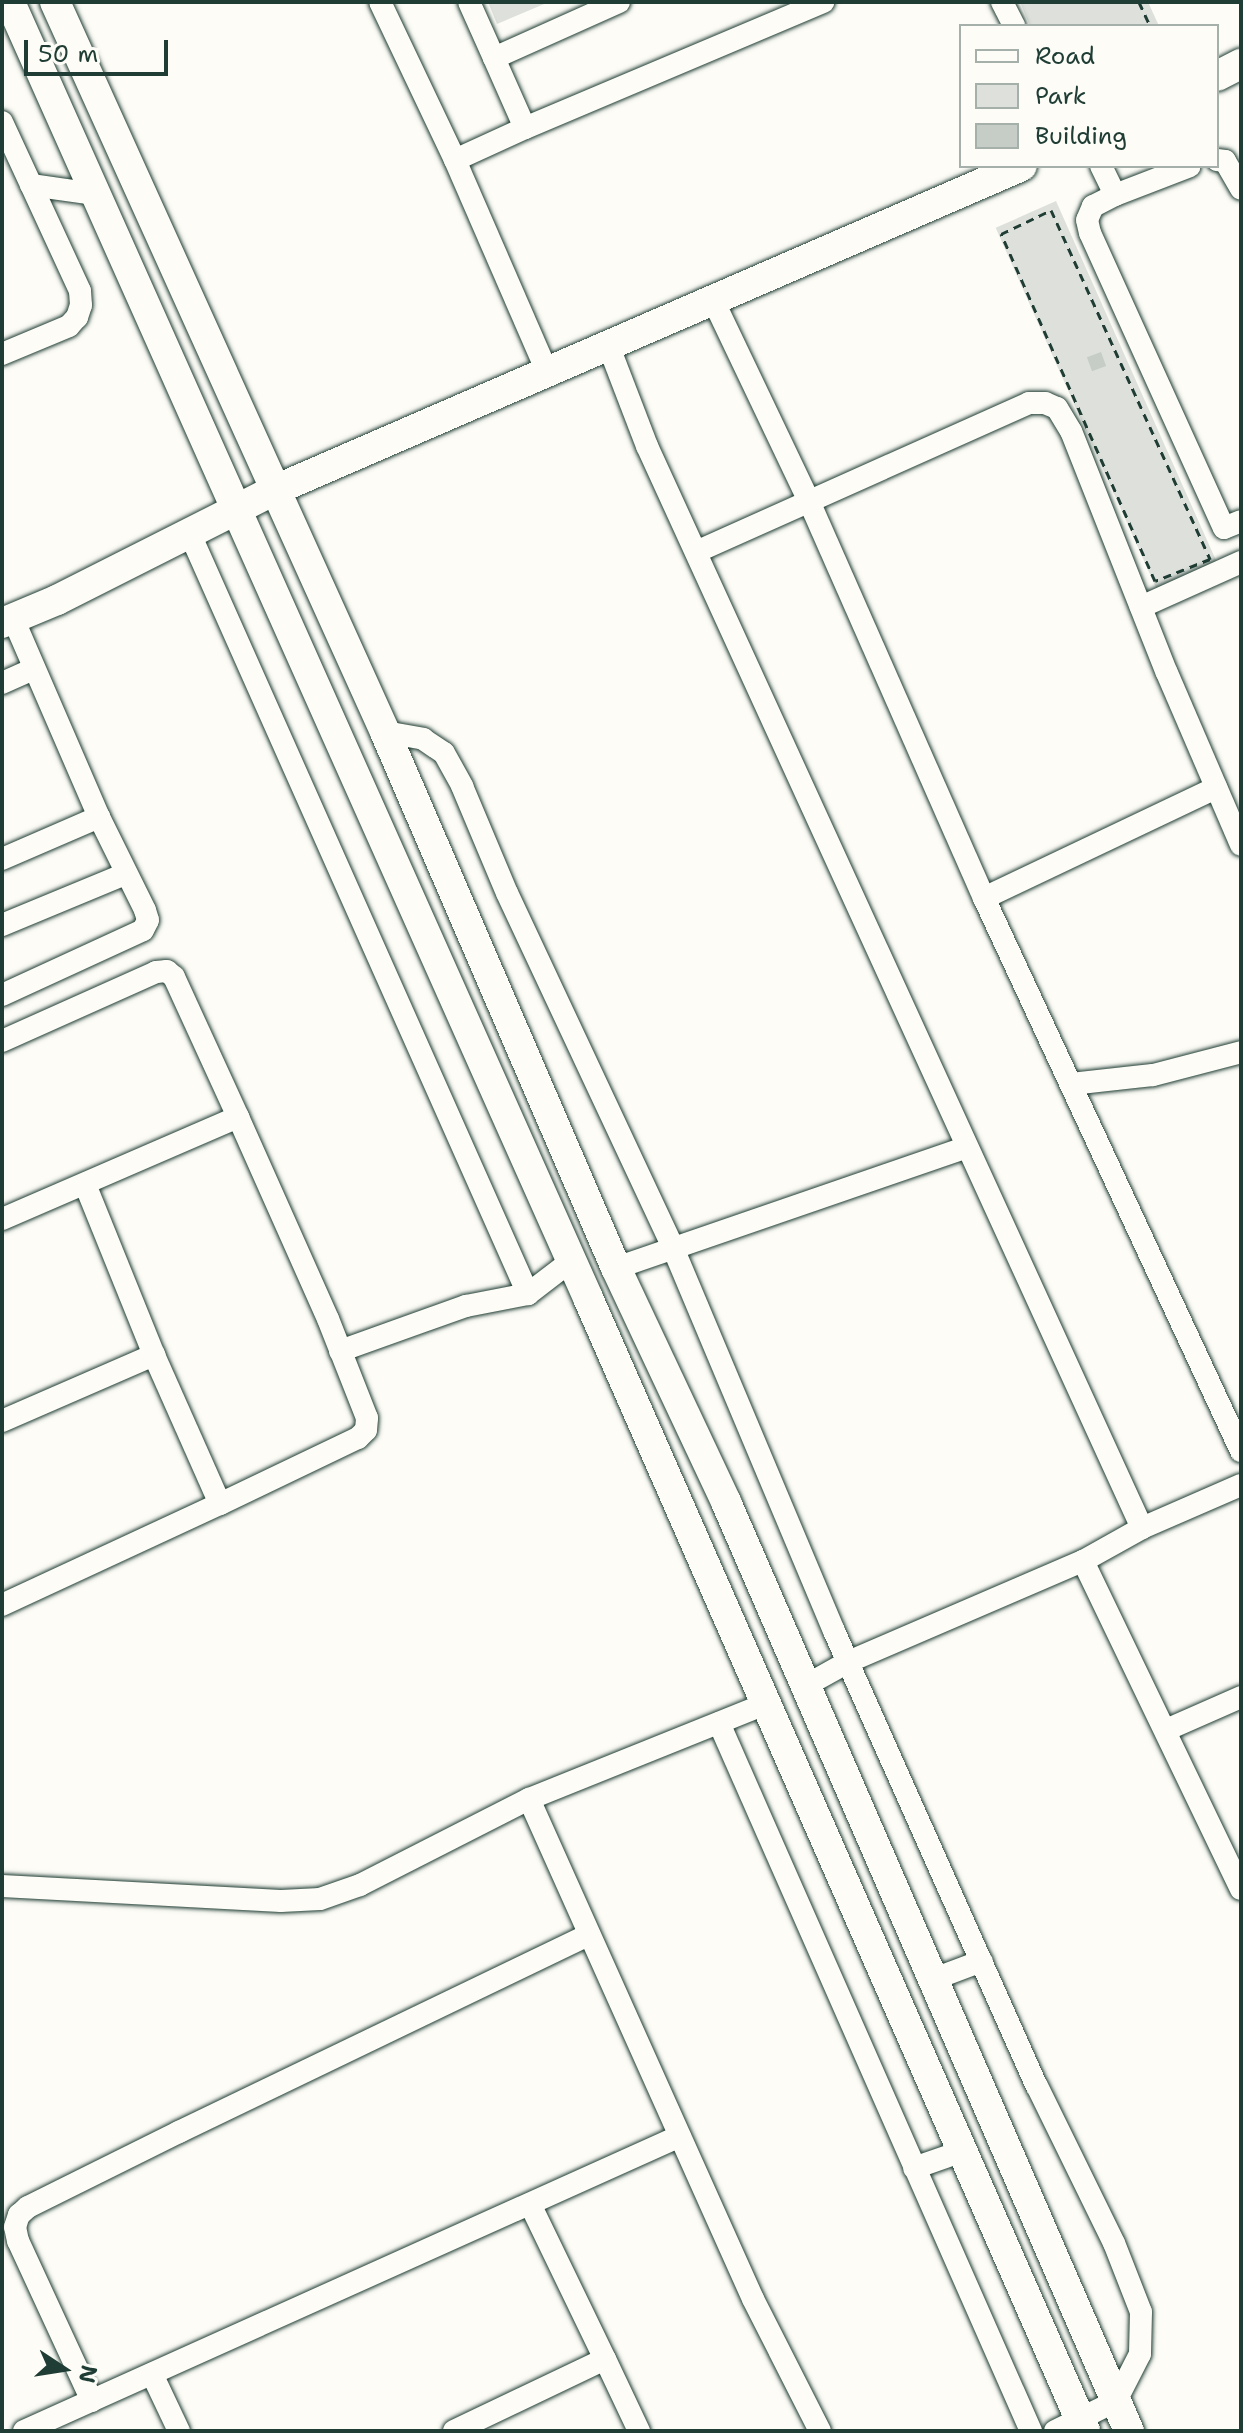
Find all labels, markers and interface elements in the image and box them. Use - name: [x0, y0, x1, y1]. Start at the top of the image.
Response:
- scale bar: [28, 24, 172, 74]
- legend: [959, 24, 1219, 168]
- text: 50 m: [38, 38, 98, 70]
- text: Road: [1035, 40, 1095, 72]
- text: Park: [1035, 80, 1087, 112]
- text: Building: [1035, 120, 1127, 152]
- north arrow: [24, 2329, 104, 2409]
- text: N: [72, 2363, 104, 2386]

